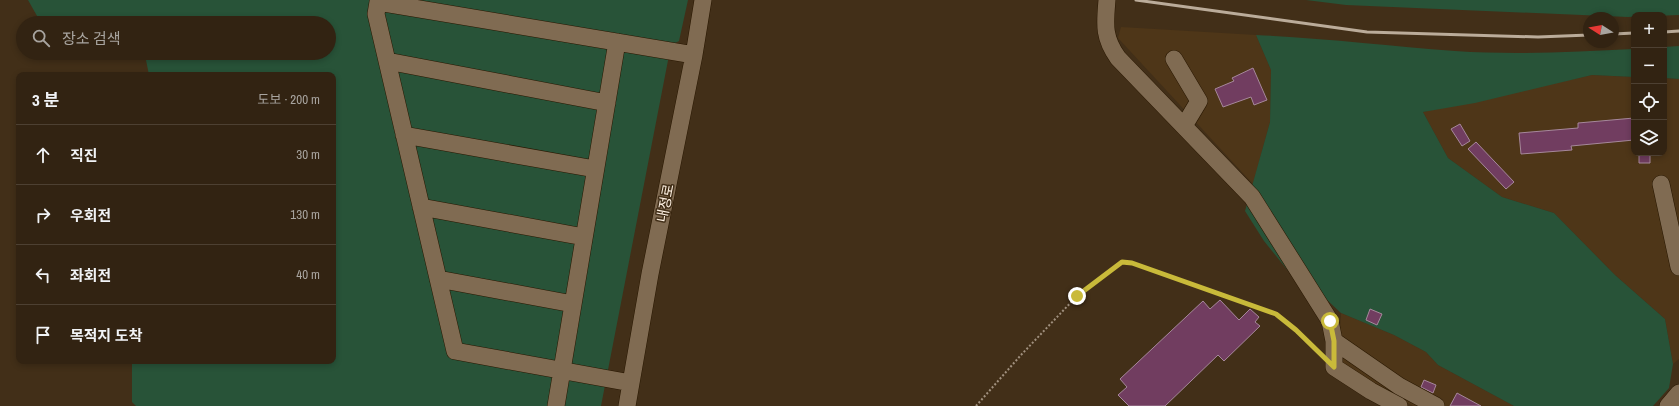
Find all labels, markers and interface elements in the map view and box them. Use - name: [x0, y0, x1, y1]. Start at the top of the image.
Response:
- north arrow: [1583, 12, 1619, 48]
- map controls: [1631, 12, 1667, 156]
- button: +: [1631, 12, 1667, 48]
- search box: [16, 16, 336, 60]
- icon: search: [30, 27, 52, 49]
- text: 장소 검색: [62, 28, 121, 49]
- button: −: [1631, 48, 1667, 84]
- button: locate: [1631, 84, 1667, 120]
- text: 3 분: [32, 88, 59, 111]
- text: 도보 · 200 m: [258, 91, 320, 108]
- button: layers: [1631, 120, 1667, 156]
- icon: ahead: [32, 144, 54, 166]
- text: 직진: [70, 145, 98, 166]
- text: 30 m: [296, 146, 320, 163]
- street label: 내정로: [652, 182, 678, 224]
- icon: right: [32, 204, 54, 226]
- text: 우회전: [70, 205, 111, 226]
- text: 130 m: [290, 206, 320, 223]
- icon: left: [32, 264, 54, 286]
- text: 좌회전: [70, 265, 111, 286]
- text: 40 m: [296, 266, 320, 283]
- route end: [1068, 287, 1086, 305]
- route start: [1321, 312, 1339, 330]
- icon: arrive: [32, 324, 54, 346]
- text: 목적지 도착: [70, 325, 142, 346]

